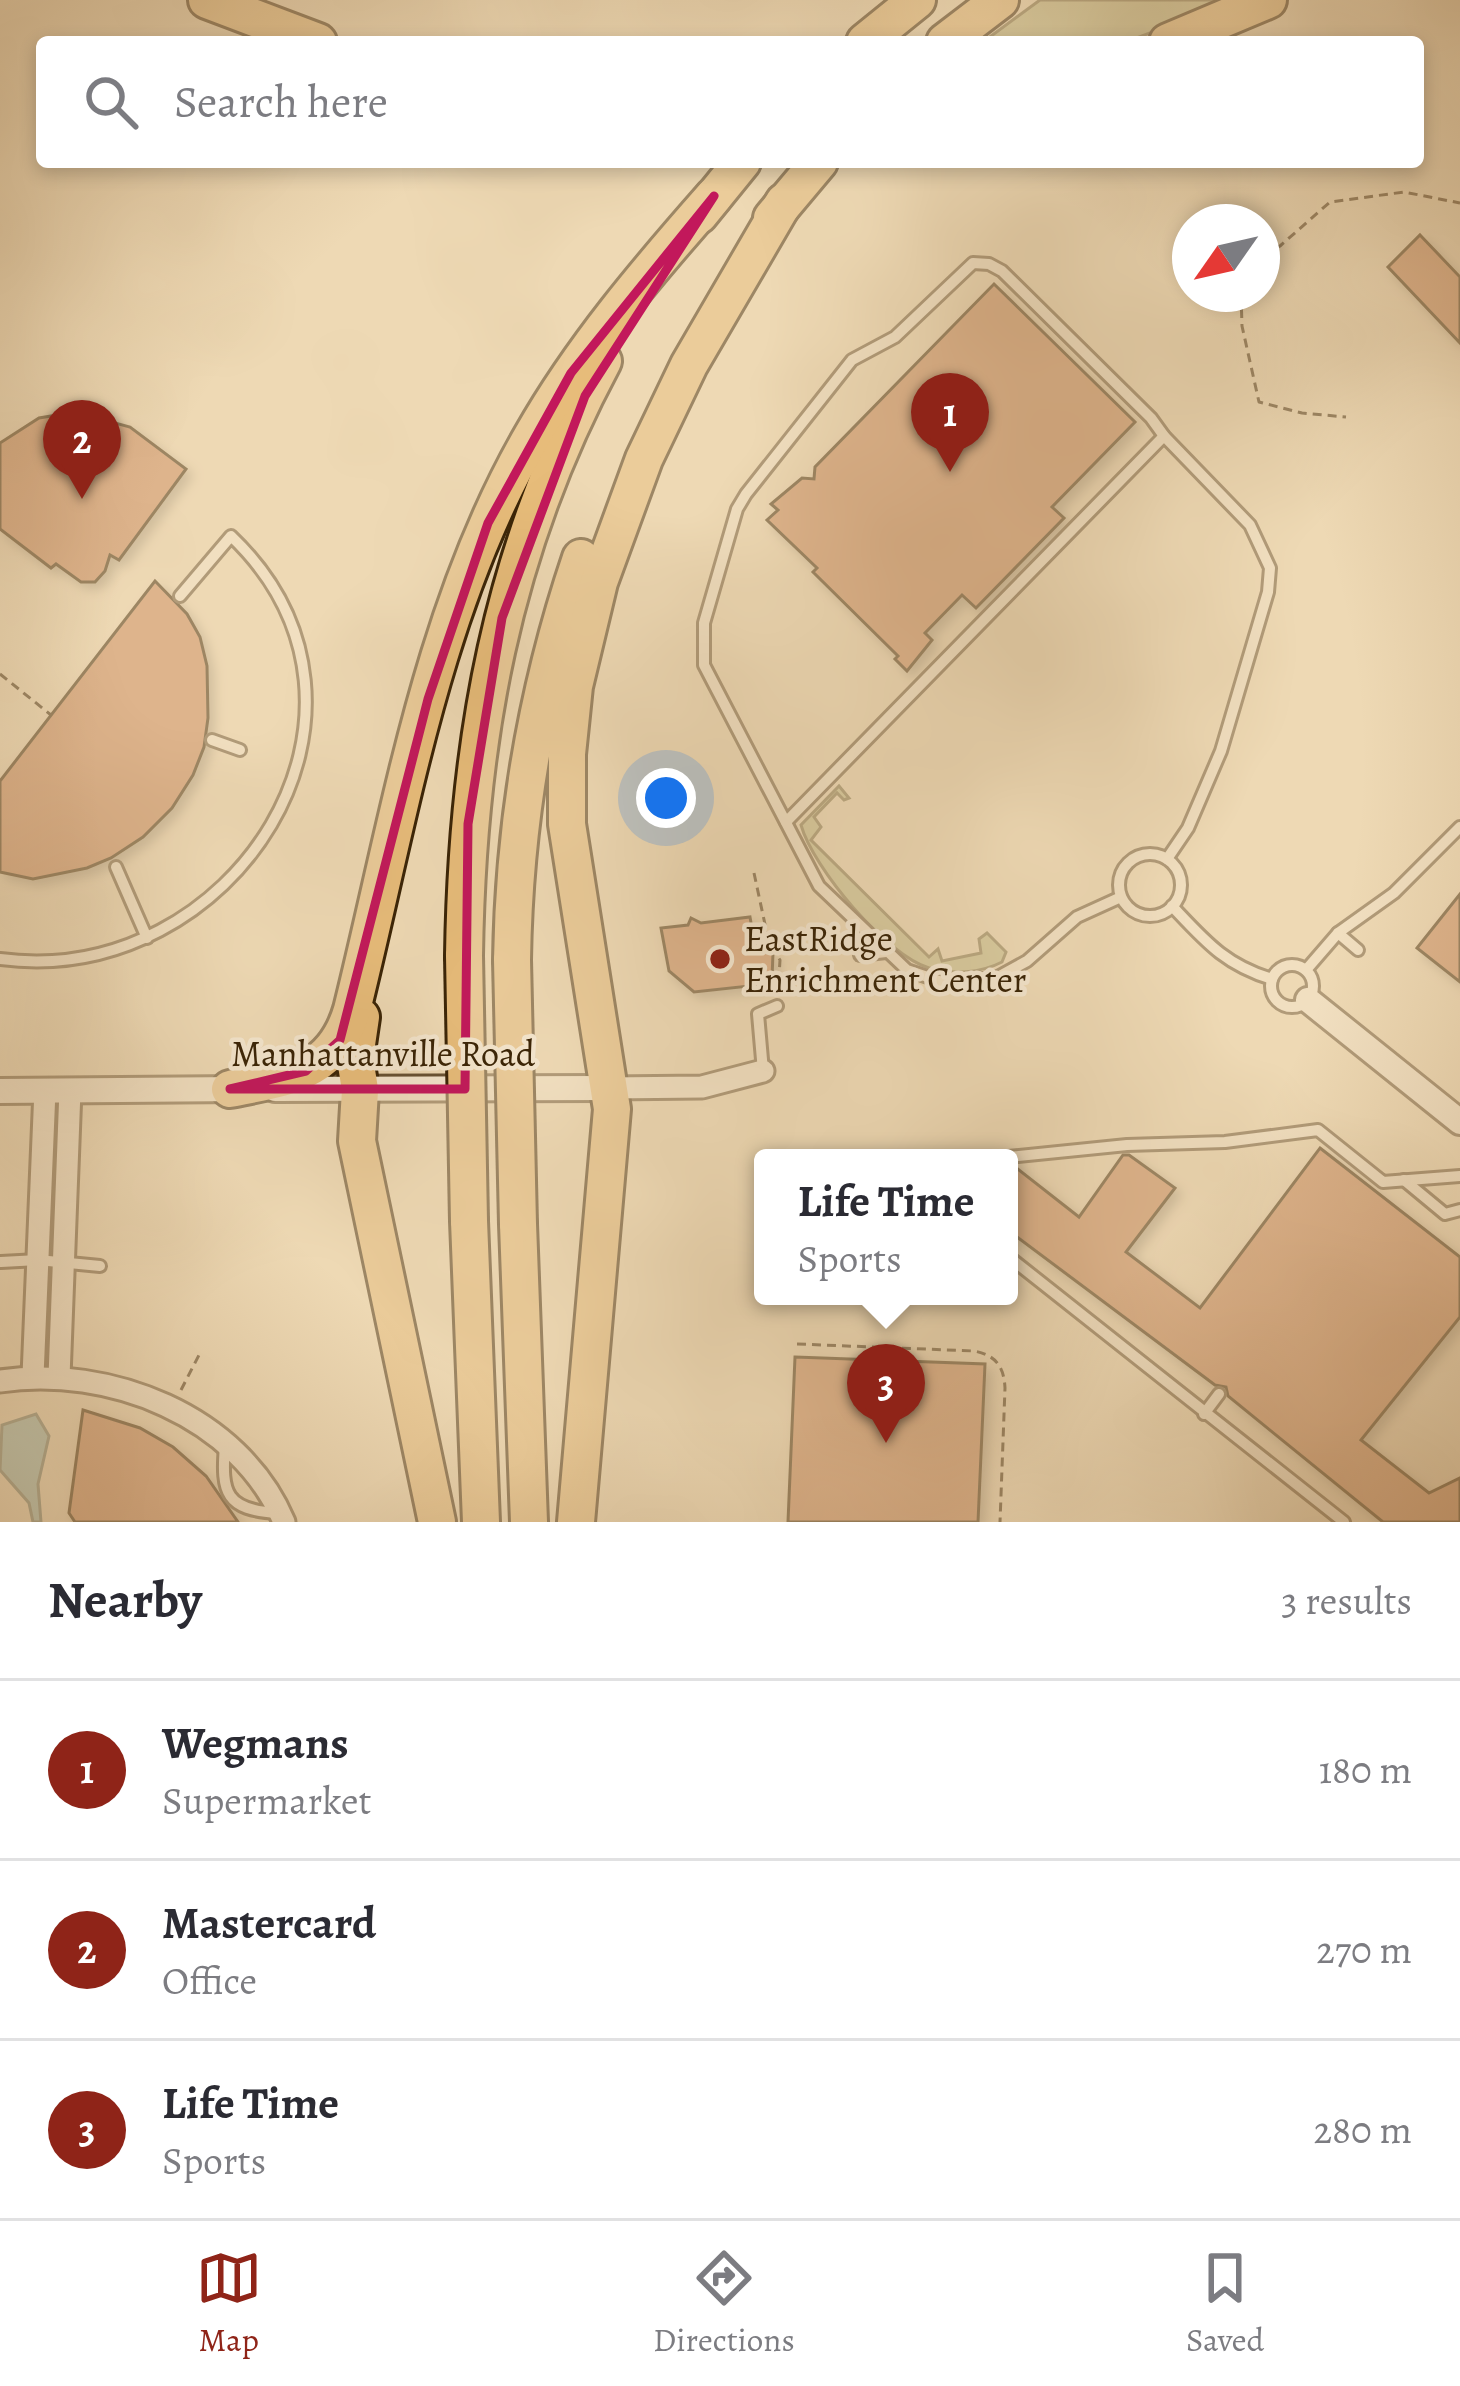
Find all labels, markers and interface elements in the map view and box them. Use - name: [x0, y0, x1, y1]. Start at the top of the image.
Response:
- search box: [36, 36, 1424, 168]
- icon: search: [78, 69, 144, 135]
- text: Search here: [174, 71, 388, 133]
- north arrow: [1172, 204, 1280, 312]
- pin: 1: [911, 373, 989, 472]
- pin: 2: [43, 400, 121, 499]
- your location: [636, 768, 696, 828]
- place label: EastRidge Enrichment Center: [744, 914, 1027, 1004]
- marker: EastRidge Enrichment Center: [707, 946, 733, 972]
- street label: Manhattanville Road: [231, 1029, 536, 1078]
- popup: [754, 1149, 1018, 1305]
- text: Life Time: [797, 1170, 975, 1232]
- text: Sports: [797, 1232, 902, 1285]
- pin: 3: [847, 1344, 925, 1443]
- text: Nearby: [48, 1565, 202, 1635]
- text: 3 results: [1281, 1574, 1412, 1627]
- text: Wegmans: [162, 1712, 349, 1774]
- text: 1: [80, 1743, 94, 1796]
- text: 180 m: [1319, 1743, 1412, 1796]
- text: Supermarket: [162, 1774, 371, 1827]
- text: Mastercard: [162, 1892, 376, 1954]
- text: 2: [78, 1923, 96, 1976]
- text: 270 m: [1316, 1923, 1412, 1976]
- text: Office: [162, 1954, 257, 2007]
- text: Life Time: [162, 2072, 339, 2134]
- text: 3: [79, 2103, 95, 2156]
- text: 280 m: [1314, 2103, 1412, 2156]
- text: Sports: [162, 2134, 266, 2187]
- tab: Map: [196, 2245, 262, 2362]
- tab: Directions: [653, 2245, 795, 2362]
- tab: Saved: [1186, 2245, 1264, 2362]

